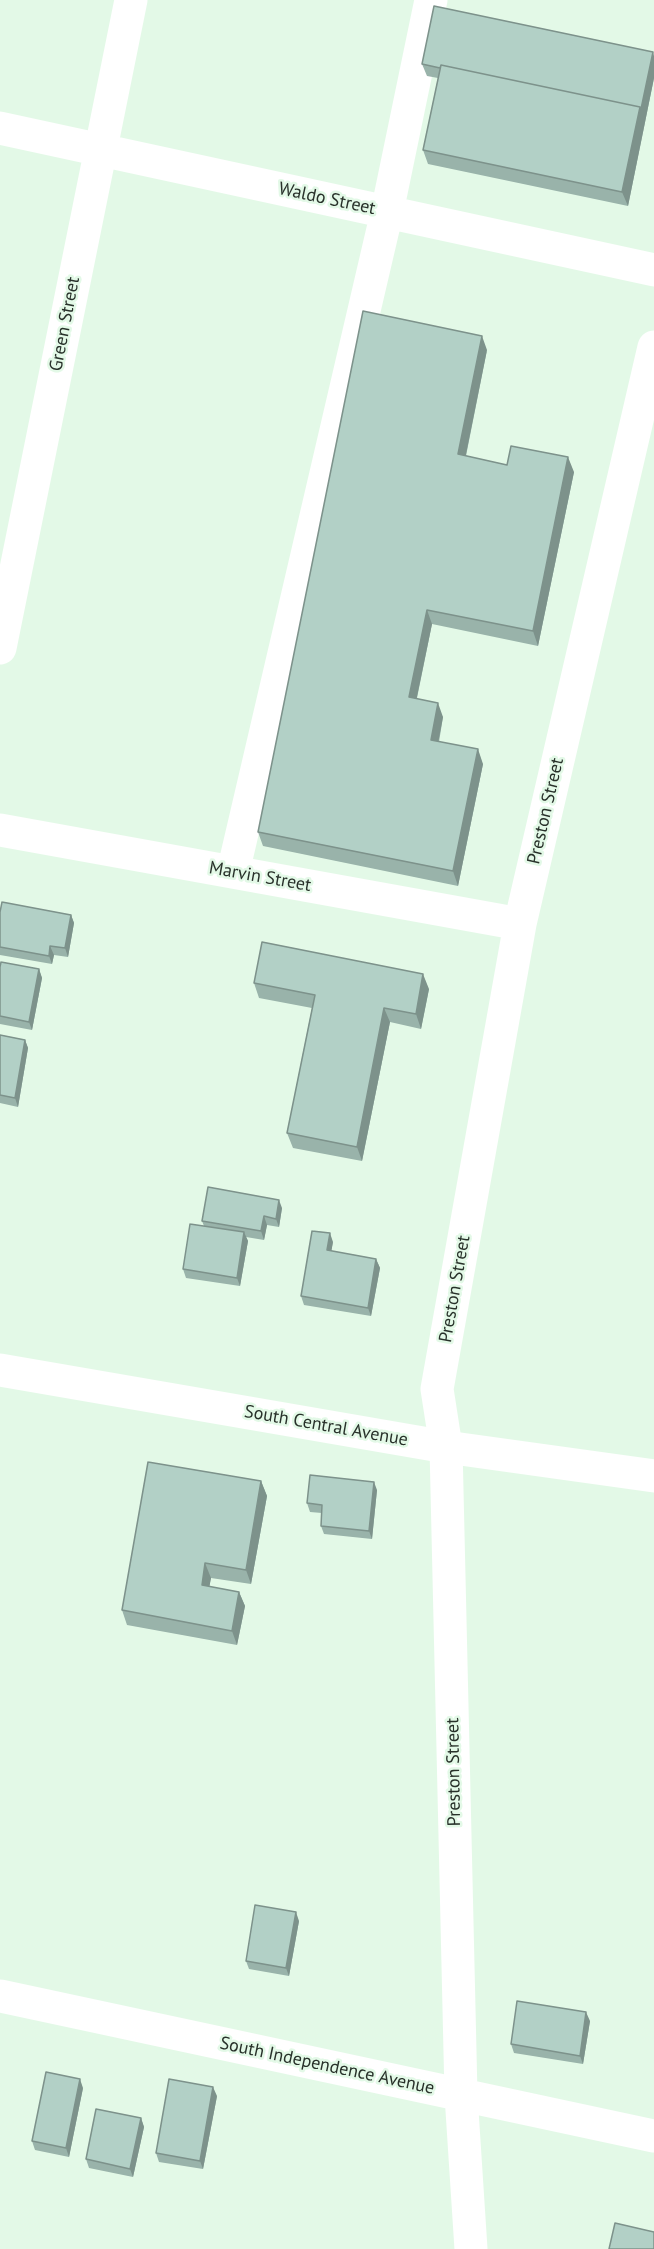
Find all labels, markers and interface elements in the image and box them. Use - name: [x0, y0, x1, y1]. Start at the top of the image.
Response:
- street label: Waldo Street: [277, 178, 377, 220]
- street label: Green Street: [45, 275, 85, 373]
- street label: Preston Street: [523, 756, 569, 866]
- street label: Marvin Street: [207, 857, 313, 897]
- street label: Preston Street: [435, 1234, 475, 1344]
- street label: South Central Avenue: [243, 1401, 409, 1451]
- street label: Preston Street: [442, 1718, 466, 1826]
- street label: South Independence Avenue: [218, 2033, 436, 2099]

